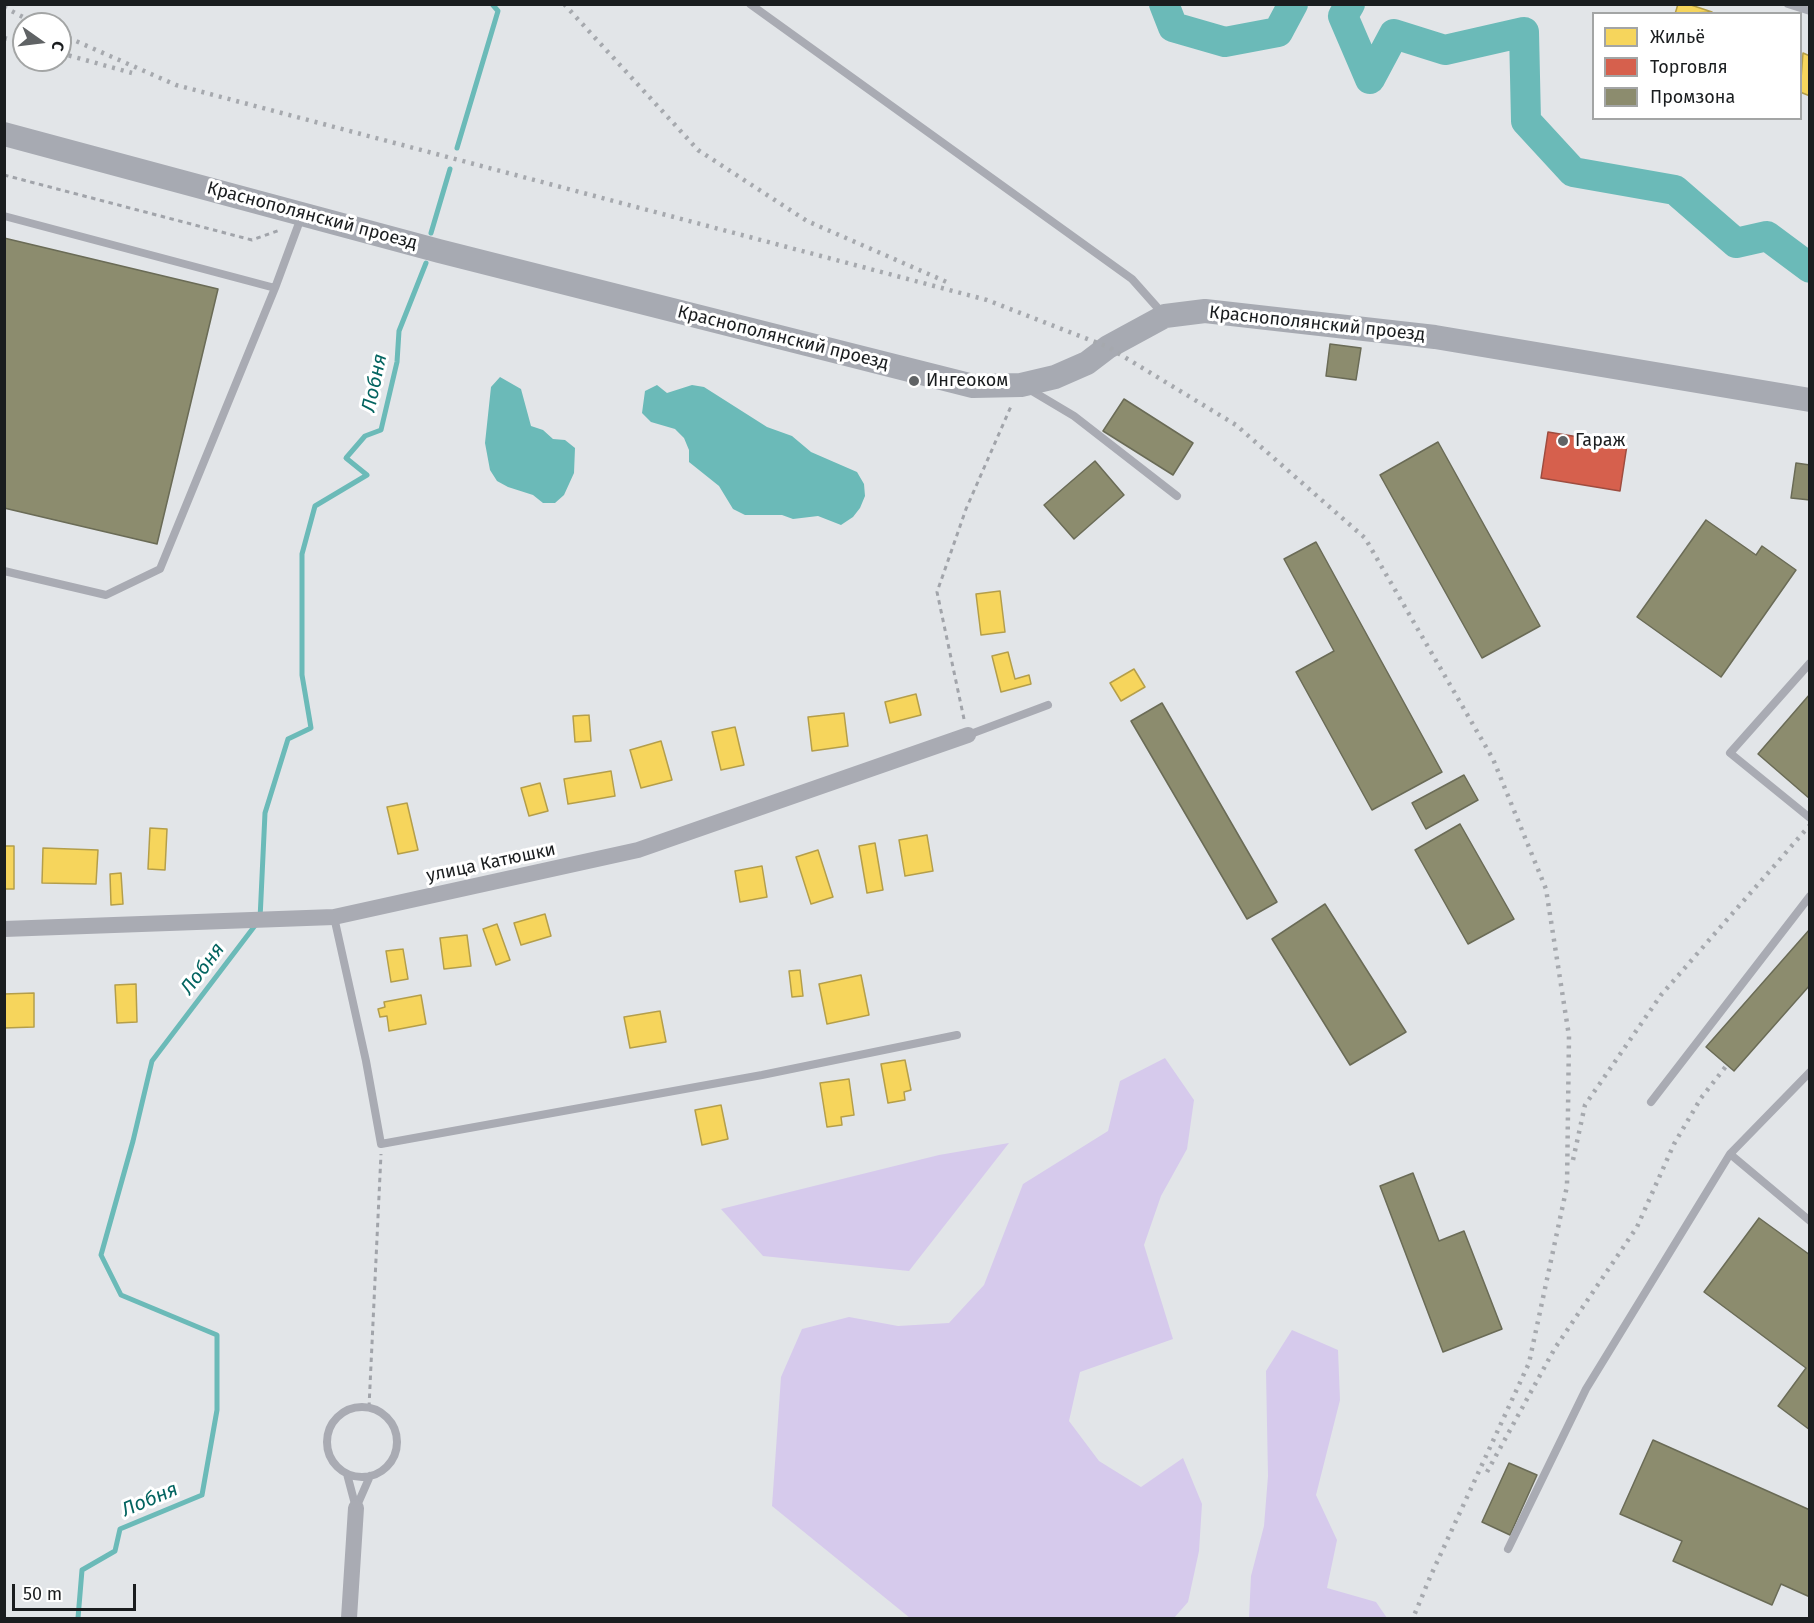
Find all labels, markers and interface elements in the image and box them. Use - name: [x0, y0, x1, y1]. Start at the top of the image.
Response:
- north arrow: [12, 12, 72, 72]
- legend: [1592, 12, 1802, 120]
- text: Жильё: [1650, 26, 1705, 48]
- text: С: [48, 39, 68, 53]
- text: Торговля: [1650, 56, 1728, 78]
- text: Промзона: [1650, 86, 1735, 108]
- street label: Краснополянский проезд: [204, 177, 420, 255]
- street label: Краснополянский проезд: [675, 301, 891, 375]
- street label: Краснополянский проезд: [1208, 302, 1426, 346]
- water label: Лобня: [357, 352, 393, 414]
- place label: Ингеоком: [926, 370, 1008, 392]
- marker: Ингеоком: [907, 374, 921, 388]
- place label: Гараж: [1575, 430, 1625, 452]
- marker: Гараж: [1556, 434, 1570, 448]
- street label: улица Катюшки: [424, 839, 558, 887]
- water label: Лобня: [176, 938, 230, 1000]
- water label: Лобня: [118, 1477, 182, 1523]
- scale bar: [15, 1572, 140, 1610]
- text: 50 m: [23, 1583, 62, 1605]

